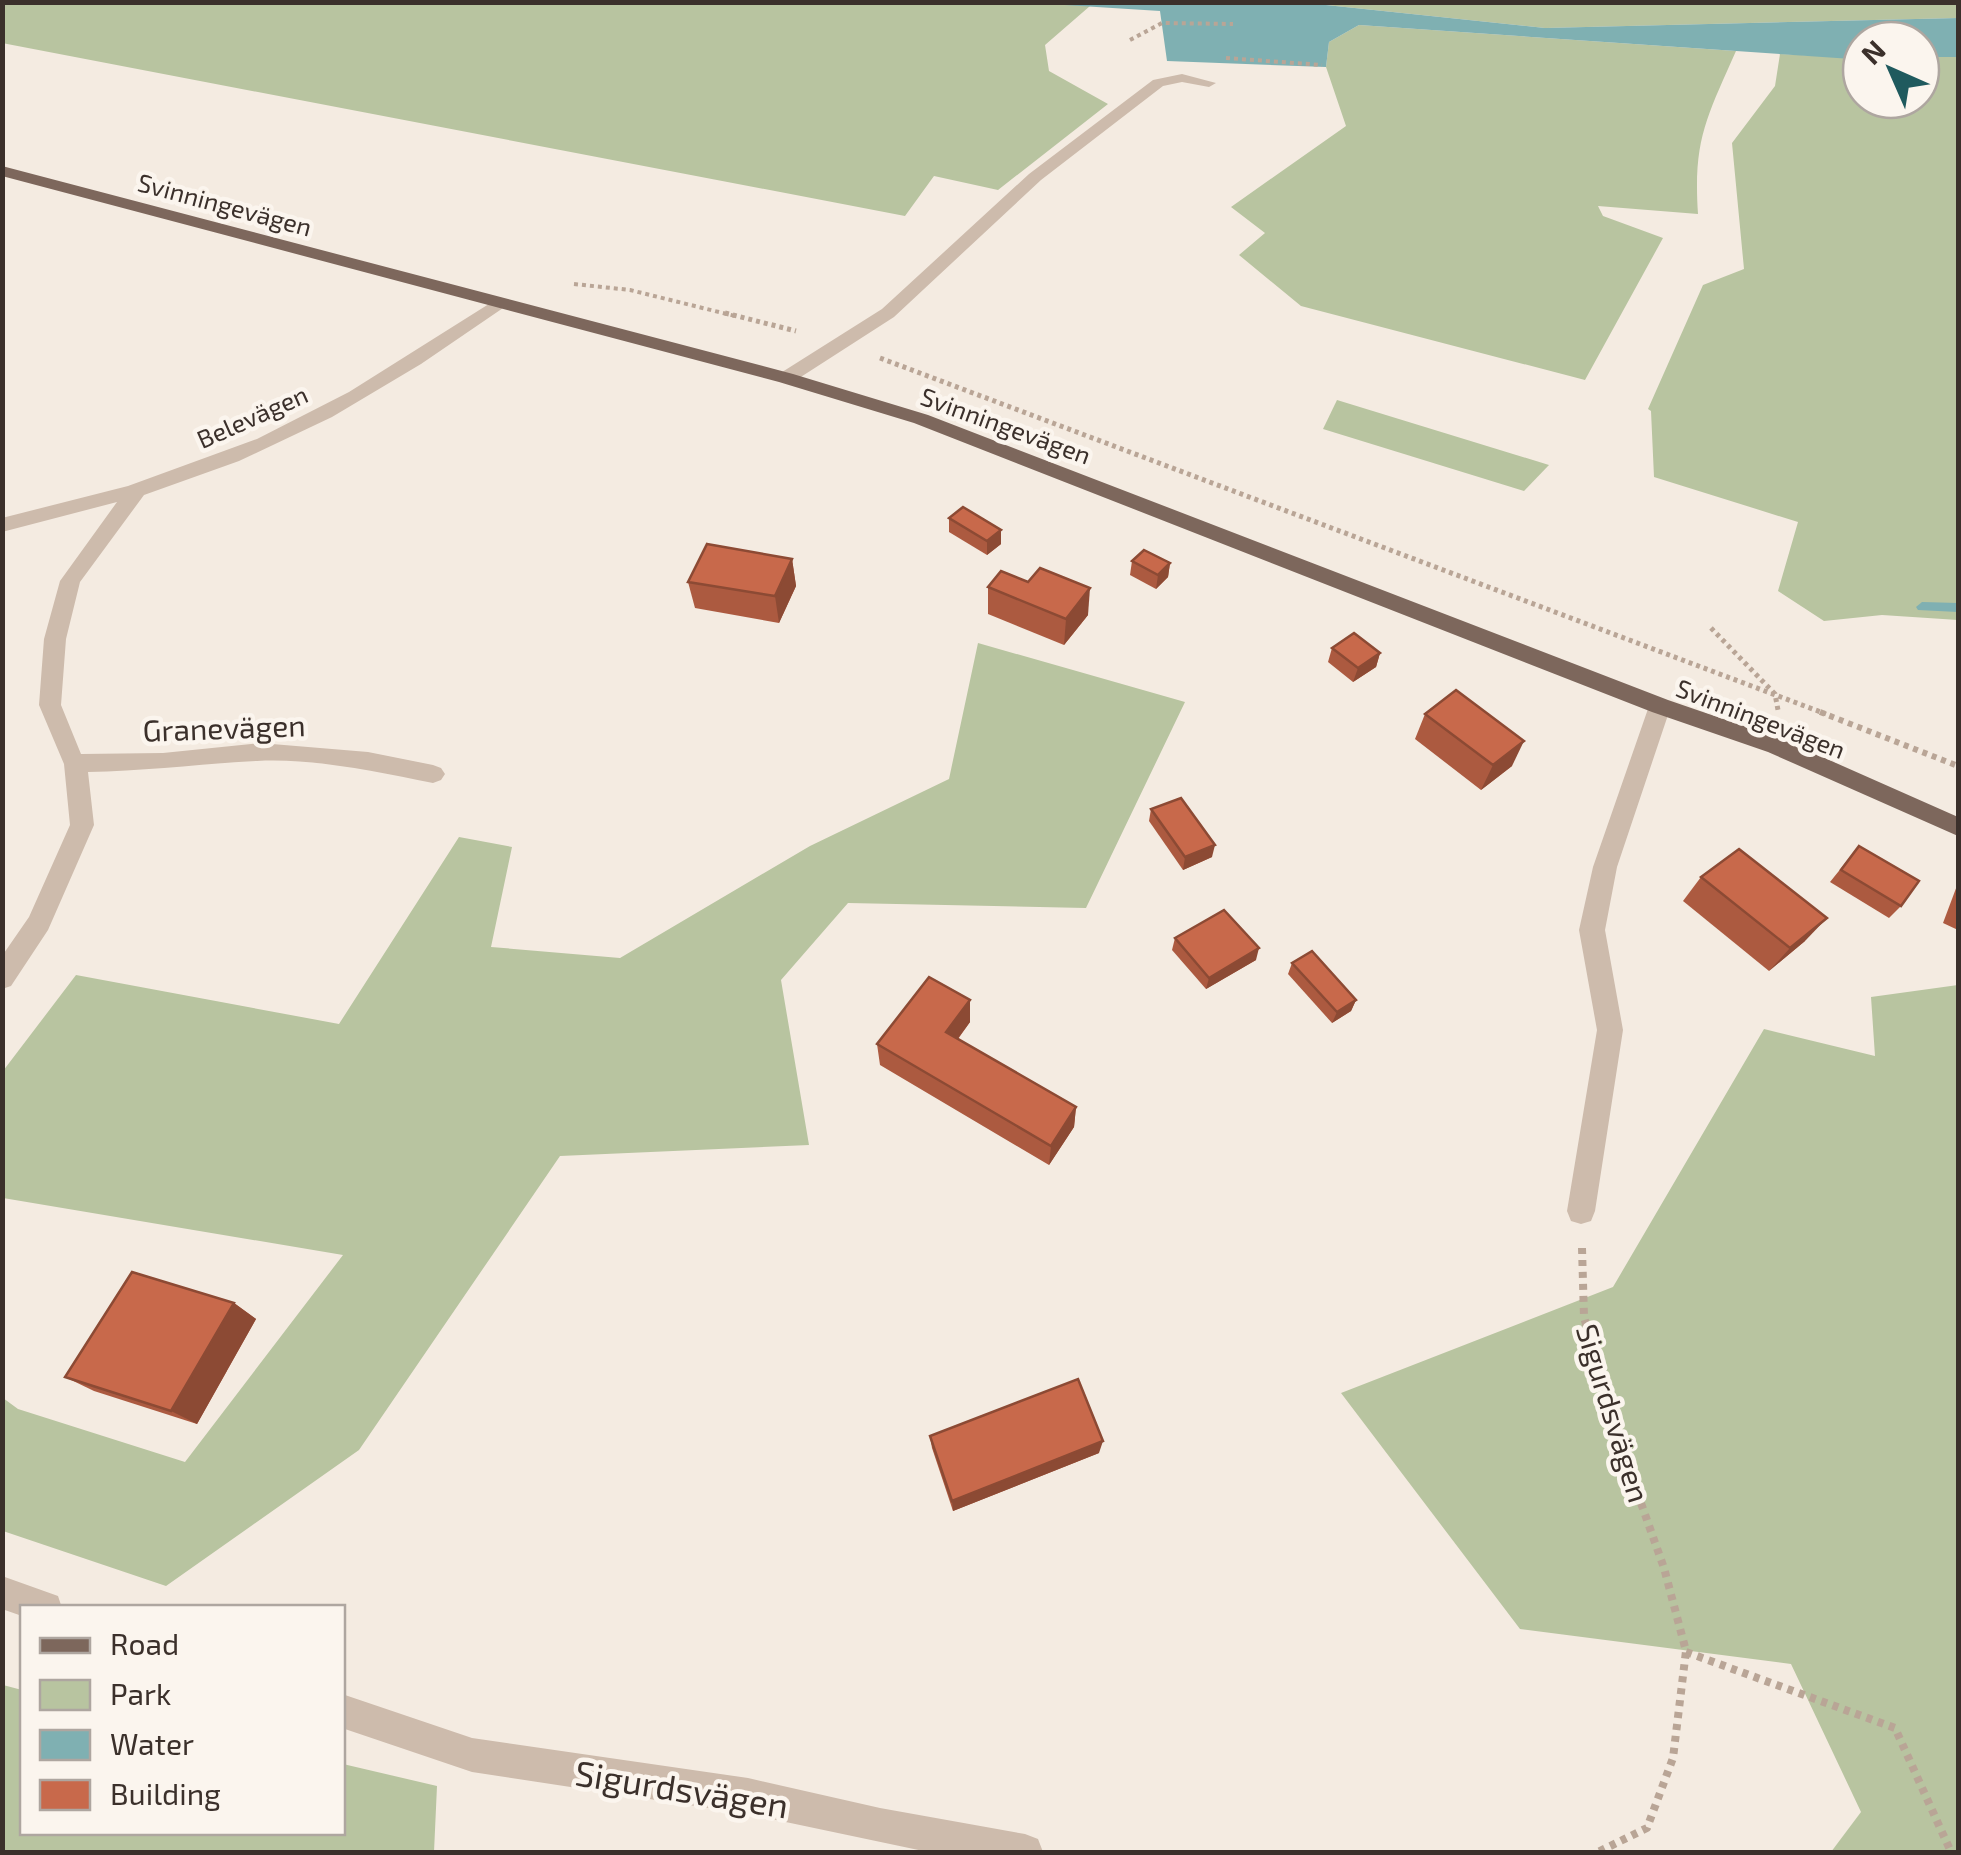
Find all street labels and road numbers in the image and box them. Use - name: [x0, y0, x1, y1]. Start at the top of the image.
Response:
- street label: Svinningevägen: [135, 166, 315, 242]
- street label: Belevägen: [192, 378, 312, 454]
- street label: Svinningevägen: [917, 380, 1095, 470]
- street label: Svinningevägen: [1672, 672, 1850, 764]
- street label: Granevägen: [142, 706, 306, 748]
- street label: Sigurdsvägen: [1570, 1319, 1658, 1507]
- street label: Sigurdsvägen: [572, 1750, 792, 1826]

